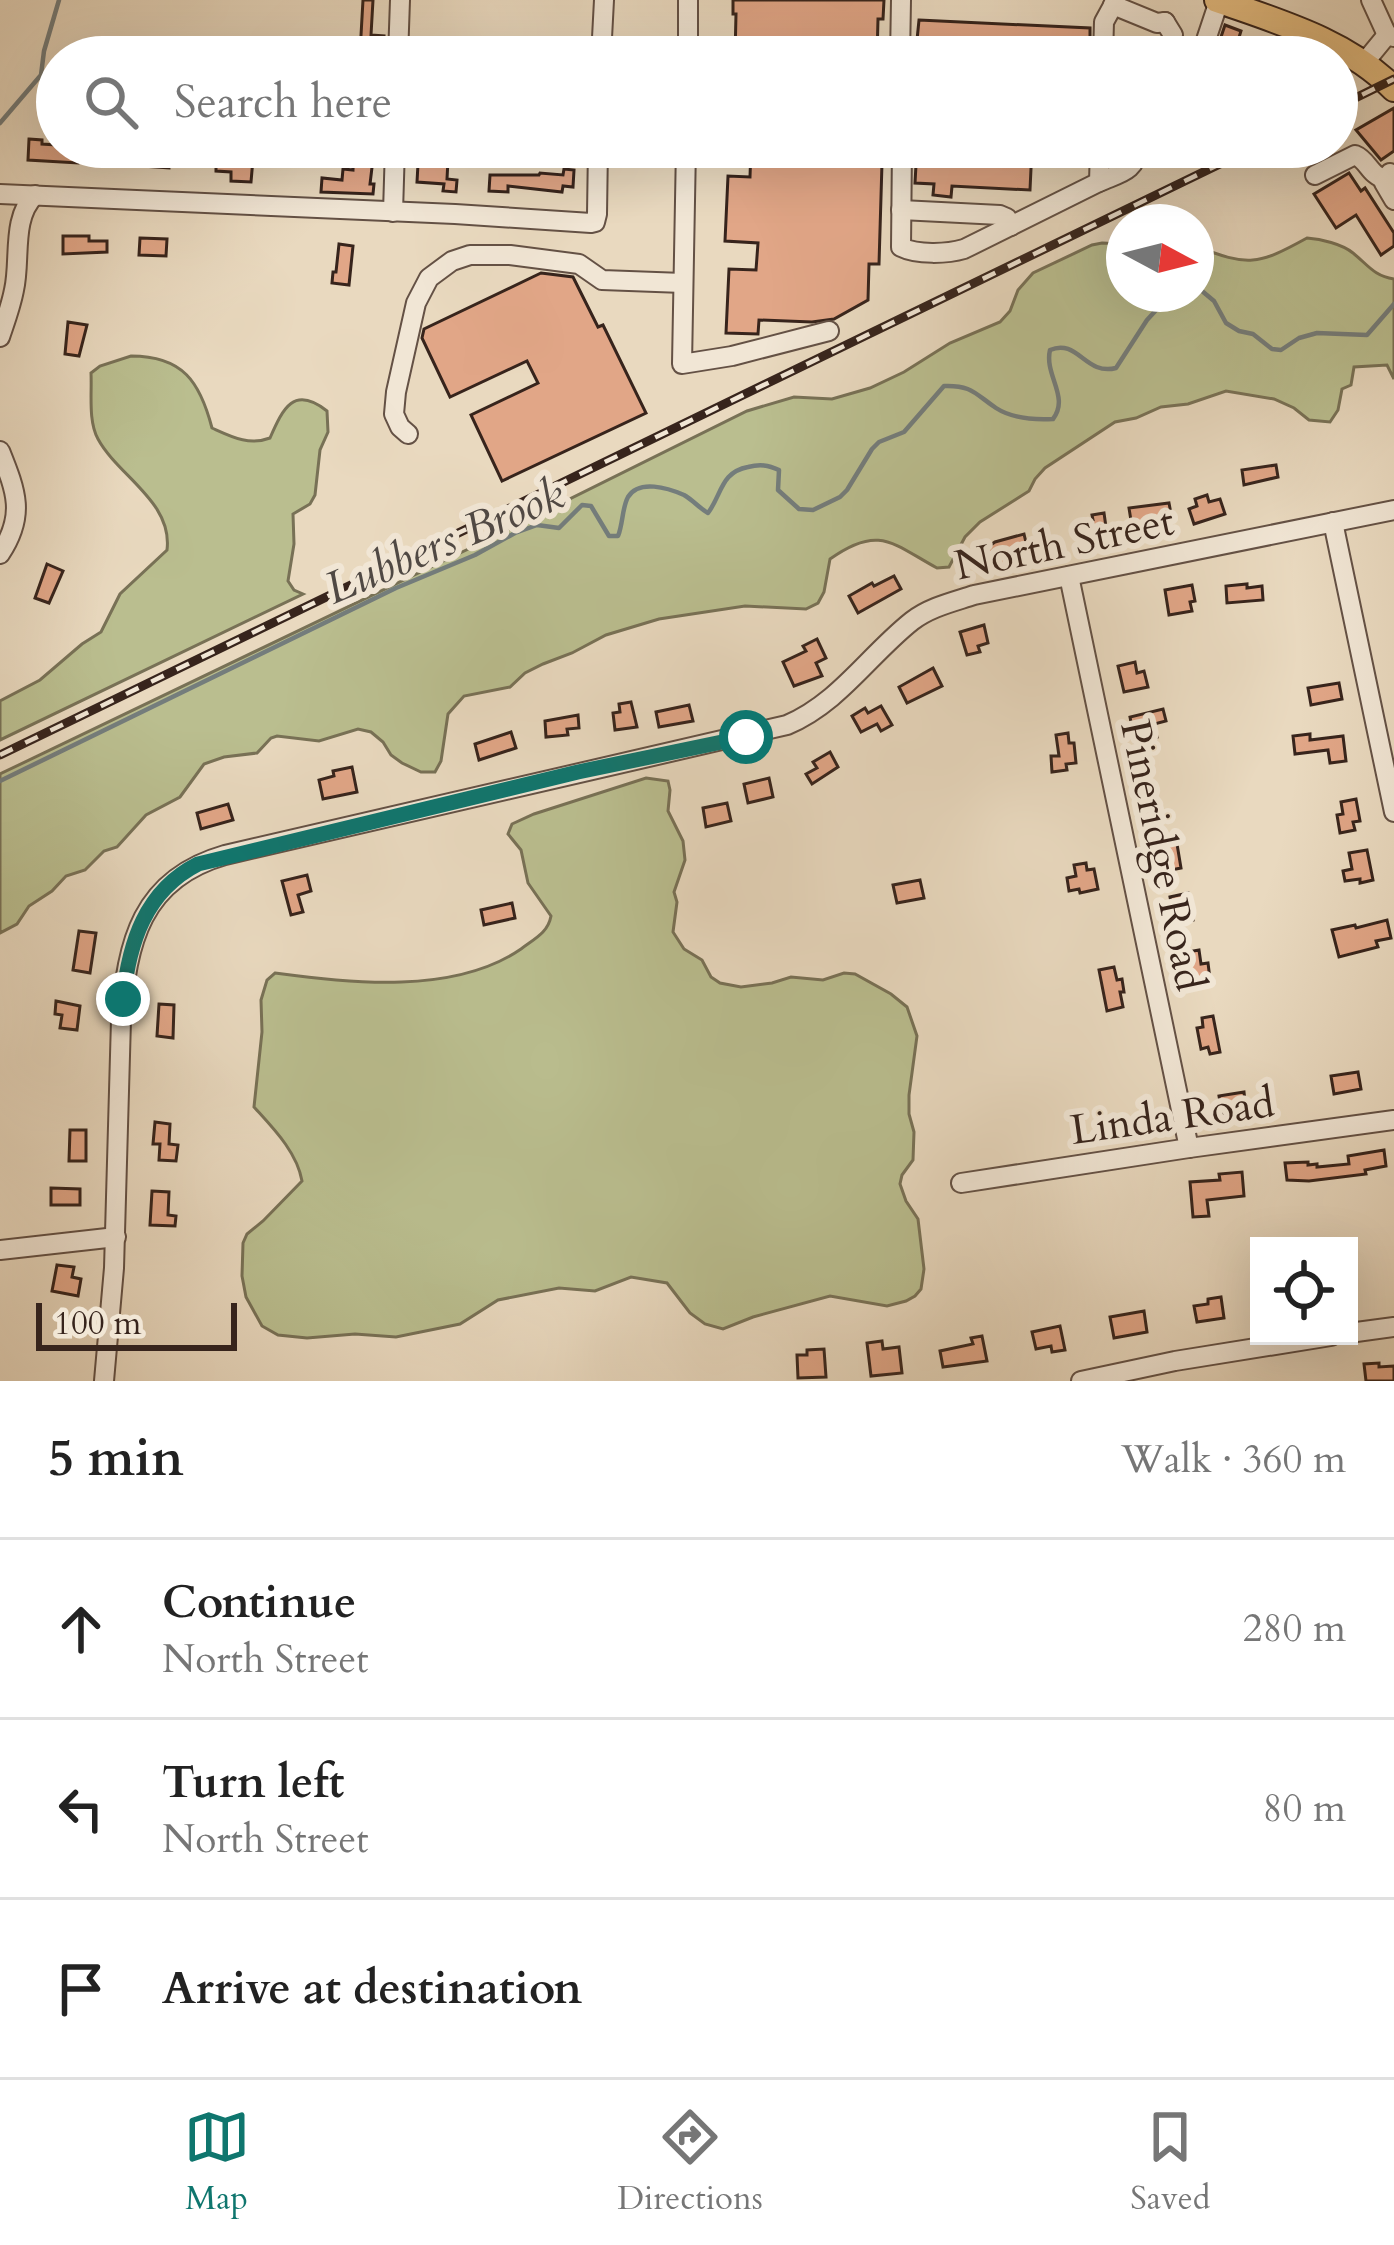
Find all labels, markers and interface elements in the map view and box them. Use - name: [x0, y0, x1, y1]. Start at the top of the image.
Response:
- search box: [36, 36, 1358, 168]
- icon: search: [78, 69, 144, 135]
- text: Search here: [174, 72, 392, 133]
- north arrow: [1106, 204, 1214, 312]
- water label: Lubbers Brook: [315, 464, 574, 619]
- street label: North Street: [950, 492, 1179, 594]
- route start: [719, 710, 773, 764]
- street label: Pineridge Road: [1106, 715, 1219, 996]
- route end: [96, 972, 150, 1026]
- street label: Linda Road: [1067, 1074, 1278, 1159]
- map controls: [1250, 1237, 1358, 1345]
- button: locate: [1250, 1237, 1358, 1345]
- scale bar: [36, 1297, 237, 1350]
- text: 100 m: [54, 1301, 141, 1346]
- text: 5 min: [48, 1424, 184, 1494]
- text: Walk · 360 m: [1121, 1433, 1346, 1486]
- text: Continue: [162, 1572, 356, 1633]
- icon: ahead: [48, 1596, 114, 1662]
- text: 280 m: [1243, 1602, 1346, 1655]
- text: North Street: [162, 1633, 369, 1686]
- text: Turn left: [162, 1752, 344, 1813]
- icon: left: [48, 1776, 114, 1842]
- text: 80 m: [1263, 1782, 1346, 1835]
- text: North Street: [162, 1813, 369, 1866]
- icon: arrive: [48, 1956, 114, 2022]
- text: Arrive at destination: [162, 1958, 582, 2019]
- tab: Map: [184, 2104, 250, 2221]
- tab: Directions: [617, 2104, 763, 2221]
- tab: Saved: [1130, 2104, 1210, 2221]

